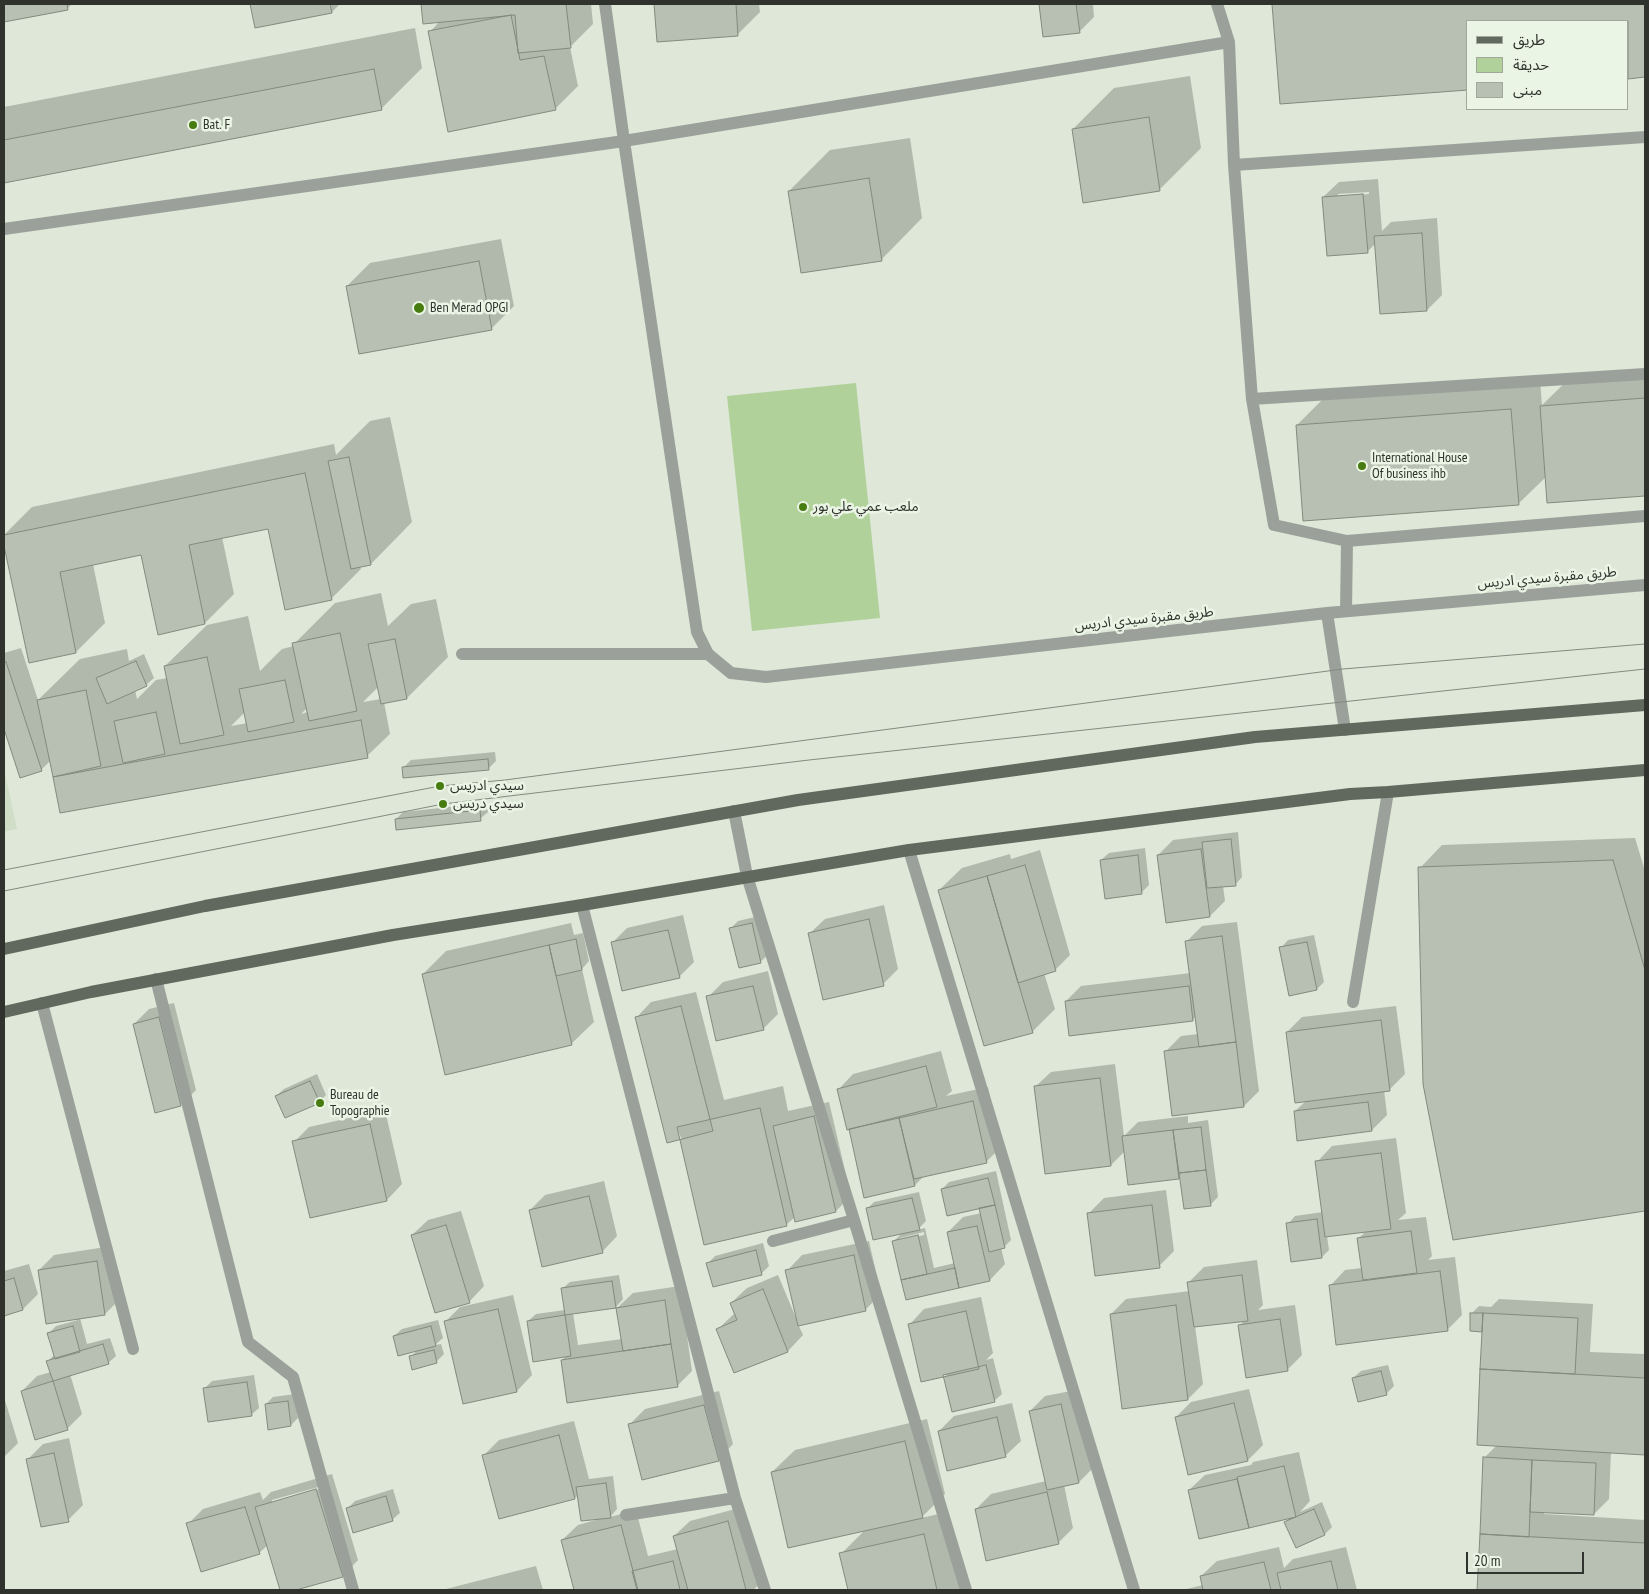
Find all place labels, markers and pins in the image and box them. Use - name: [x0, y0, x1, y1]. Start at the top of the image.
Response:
- place label: Bat. F: [203, 117, 230, 133]
- marker: Bat. F: [187, 119, 199, 131]
- place label: Ben Merad OPGI: [430, 300, 509, 316]
- marker: Ben Merad OPGI: [412, 301, 426, 315]
- place label: International House Of business ihb: [1372, 450, 1468, 482]
- marker: International House Of business ihb: [1356, 460, 1368, 472]
- place label: ملعب عمي علي بور: [813, 499, 919, 515]
- marker: ملعب عمي علي بور: [797, 501, 809, 513]
- place label: سيدي ادريس: [450, 778, 524, 794]
- marker: سيدي ادريس: [434, 780, 446, 792]
- place label: سيدي دريس: [453, 796, 524, 812]
- marker: سيدي دريس: [437, 798, 449, 810]
- place label: Bureau de Topographie: [330, 1087, 390, 1120]
- marker: Bureau de Topographie: [314, 1097, 326, 1109]

